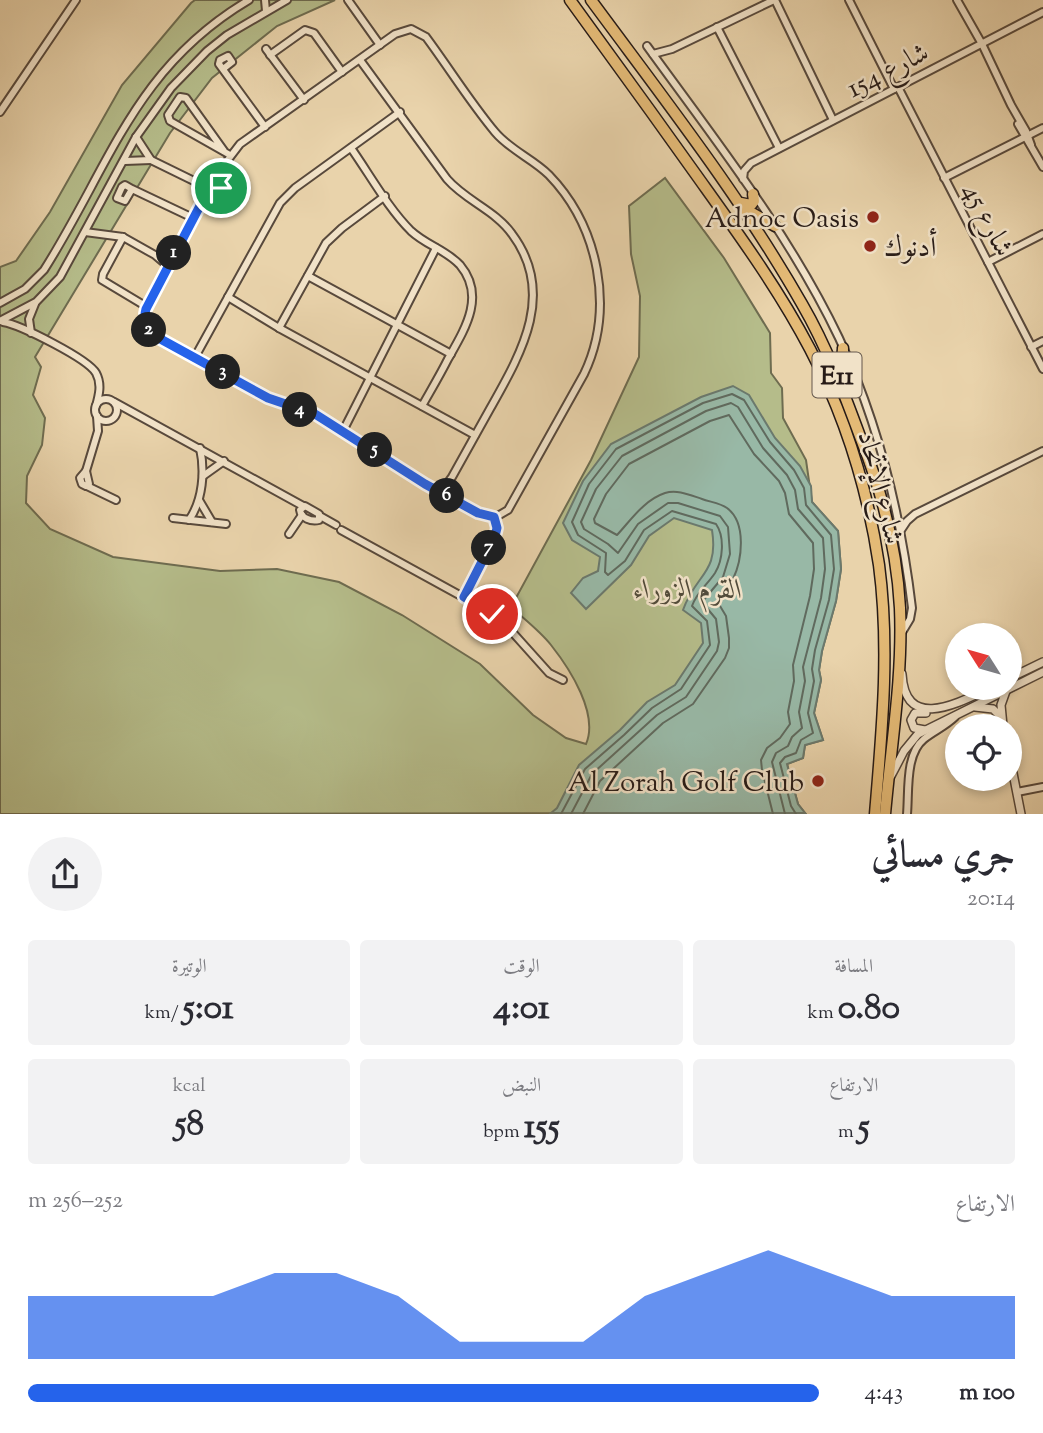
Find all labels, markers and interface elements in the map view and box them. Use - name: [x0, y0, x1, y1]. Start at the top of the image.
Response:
- street label: شارع 154: [840, 34, 937, 110]
- pin: [191, 158, 251, 218]
- icon: arrive: [202, 169, 240, 207]
- street label: شارع 45: [949, 176, 1022, 265]
- place label: Adnoc Oasis: [705, 200, 859, 240]
- marker: Adnoc Oasis: [865, 209, 881, 225]
- place label: أدنوك: [884, 227, 937, 269]
- pin: 1: [156, 236, 192, 270]
- marker: أدنوك: [862, 238, 878, 254]
- text: 1: [170, 239, 177, 266]
- pin: 2: [132, 312, 166, 348]
- text: 2: [144, 316, 153, 343]
- road number: E11: [812, 352, 862, 398]
- pin: 3: [206, 354, 241, 390]
- text: 3: [219, 358, 226, 385]
- pin: 4: [282, 392, 318, 428]
- text: 4: [295, 396, 304, 423]
- street label: شارع الإتحاد: [845, 427, 912, 549]
- pin: 5: [358, 433, 392, 468]
- text: 5: [371, 436, 378, 463]
- pin: 6: [430, 478, 464, 514]
- text: 6: [442, 482, 451, 509]
- pin: 7: [472, 530, 506, 566]
- text: 7: [484, 534, 493, 561]
- park label: القرم الزوراء: [633, 571, 743, 613]
- pin: [462, 584, 522, 644]
- icon: check: [473, 595, 511, 633]
- north arrow: [945, 623, 1022, 700]
- map controls: [945, 623, 1022, 791]
- button: locate: [945, 714, 1022, 791]
- place label: Al Zorah Golf Club: [568, 764, 804, 804]
- marker: Al Zorah Golf Club: [810, 773, 826, 789]
- text: جري مسائي: [872, 830, 1015, 884]
- button: share: [28, 837, 102, 911]
- text: 20:14: [967, 883, 1015, 916]
- text: الوتيرة: [172, 954, 207, 981]
- text: الوقت: [503, 954, 540, 981]
- text: المسافة: [834, 954, 873, 981]
- text: 5:01: [183, 984, 234, 1035]
- text: 4:01: [493, 984, 550, 1035]
- text: 0.80: [838, 984, 900, 1035]
- text: /km: [145, 1000, 183, 1027]
- text: km: [808, 1000, 838, 1027]
- text: kcal: [173, 1073, 206, 1100]
- text: النبض: [502, 1073, 541, 1100]
- text: الارتفاع: [829, 1073, 878, 1100]
- text: 58: [174, 1100, 204, 1151]
- text: 155: [524, 1103, 560, 1154]
- text: 5: [858, 1103, 870, 1154]
- text: bpm: [483, 1119, 524, 1146]
- text: m: [838, 1119, 858, 1146]
- text: 252–256 m: [28, 1185, 123, 1218]
- text: الارتفاع: [955, 1189, 1015, 1222]
- text: 4:43: [865, 1377, 903, 1410]
- text: 100 m: [959, 1377, 1015, 1410]

